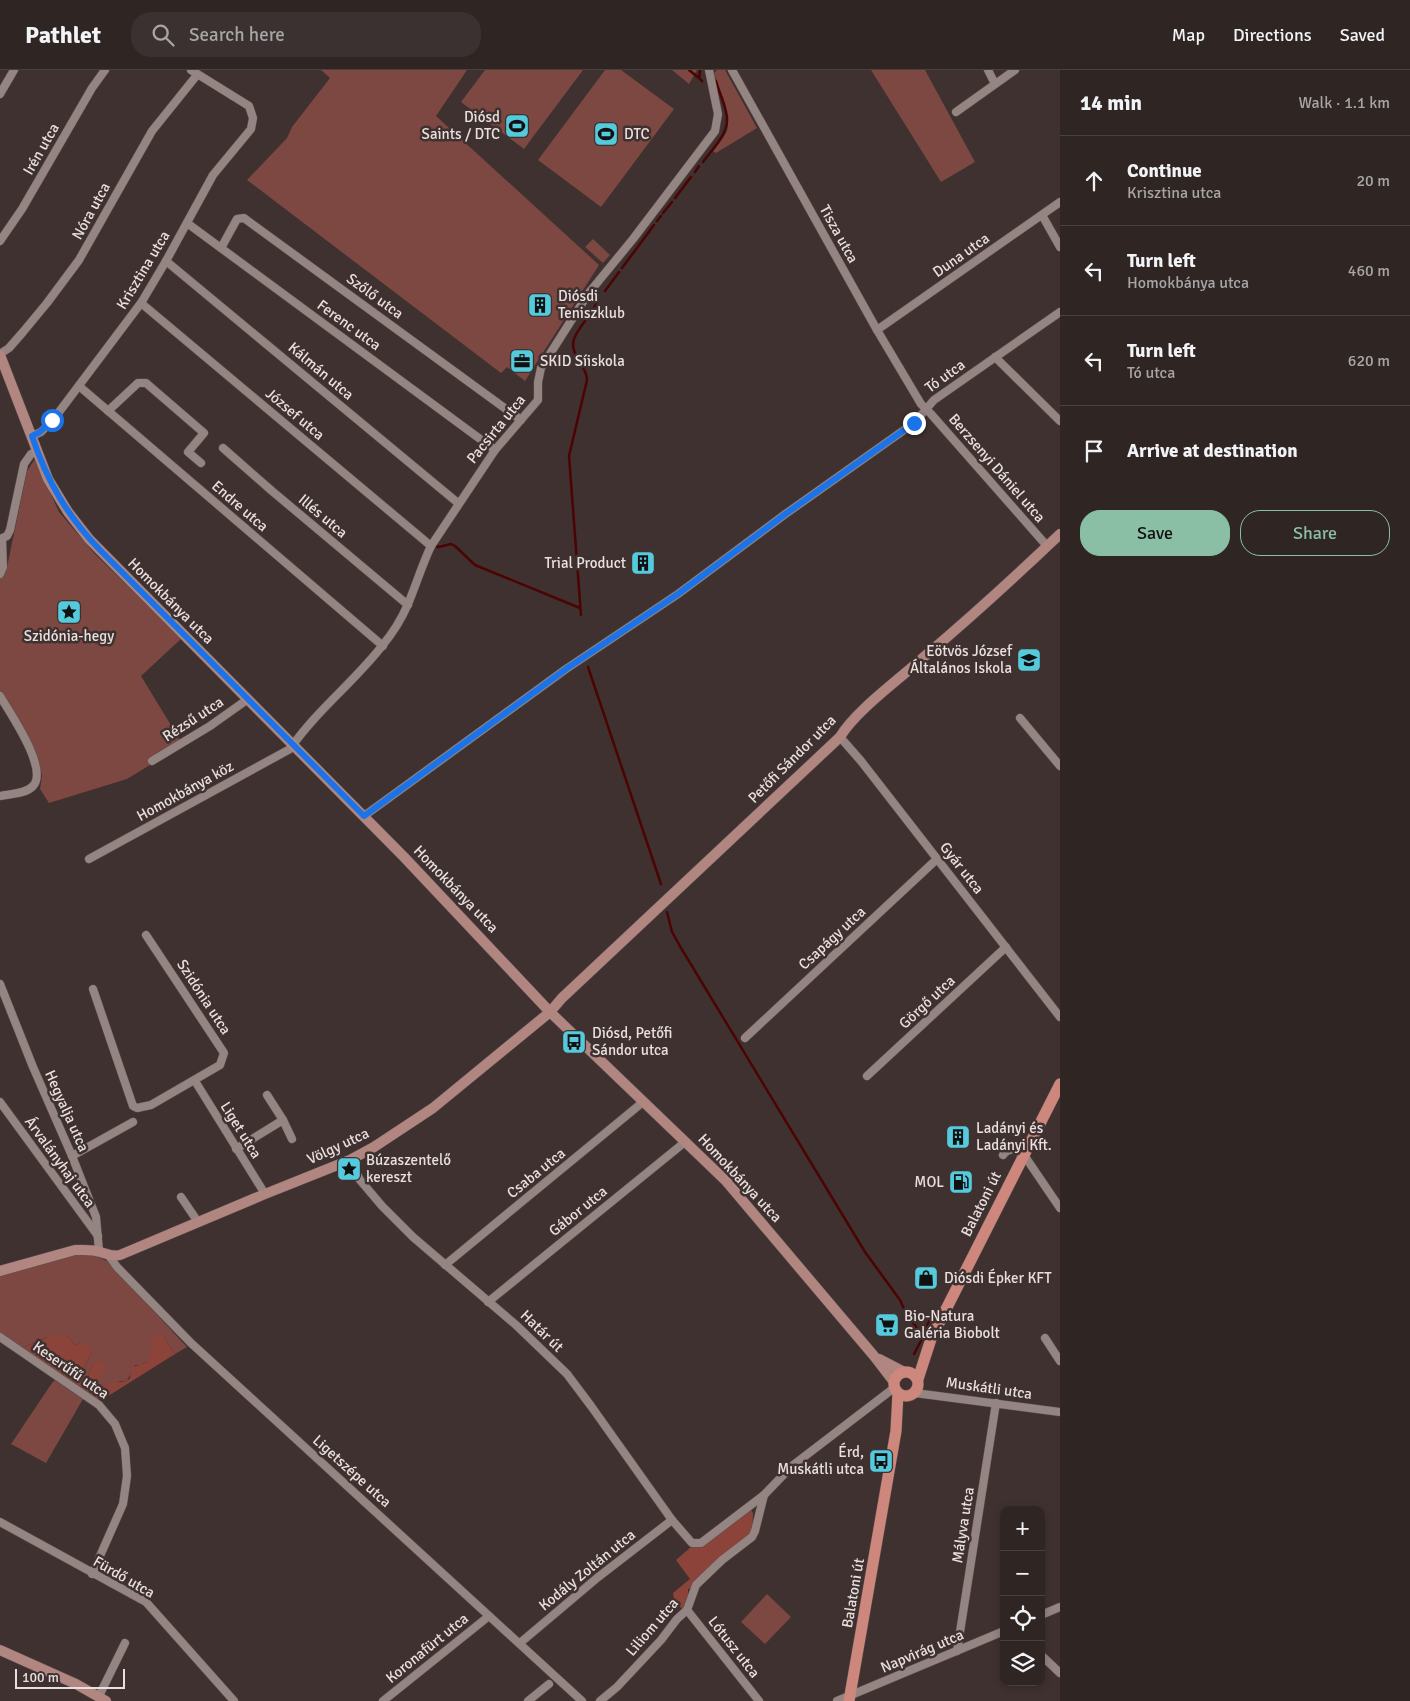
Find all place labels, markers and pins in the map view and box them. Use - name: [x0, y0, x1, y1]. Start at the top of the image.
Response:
- place label: Diósd Saints / DTC: [422, 108, 500, 143]
- sports icon: Diósd Saints / DTC: [504, 113, 530, 139]
- sports icon: DTC: [593, 121, 619, 147]
- place label: DTC: [624, 125, 649, 143]
- place label: Diósdi Teniszklub: [558, 287, 625, 322]
- building icon: Diósdi Teniszklub: [527, 292, 553, 318]
- office icon: SKID Síiskola: [509, 348, 535, 374]
- place label: SKID Síiskola: [540, 352, 625, 370]
- building icon: Trial Product: [630, 550, 656, 576]
- place label: Trial Product: [544, 554, 626, 572]
- place icon: Szidónia-hegy: [56, 599, 82, 625]
- place label: Szidónia-hegy: [24, 627, 114, 645]
- place label: Eötvös József Általános Iskola: [910, 642, 1013, 677]
- school or university icon: Eötvös József Általános Iskola: [1016, 647, 1042, 673]
- place label: Diósd, Petőfi Sándor utca: [592, 1024, 673, 1059]
- bus stop icon: Diósd, Petőfi Sándor utca: [561, 1029, 587, 1055]
- place label: Ladányi és Ladányi Kft.: [976, 1119, 1052, 1154]
- building icon: Ladányi és Ladányi Kft.: [945, 1124, 971, 1150]
- place label: Búzaszentelő kereszt: [366, 1151, 451, 1186]
- place icon: Búzaszentelő kereszt: [336, 1156, 362, 1182]
- fuel station icon: MOL: [948, 1169, 974, 1195]
- place label: MOL: [914, 1173, 944, 1191]
- shop icon: Diósdi Épker KFT: [913, 1265, 939, 1291]
- place label: Diósdi Épker KFT: [944, 1268, 1052, 1287]
- place label: Bio-Natura Galéria Biobolt: [904, 1307, 1000, 1342]
- supermarket icon: Bio-Natura Galéria Biobolt: [874, 1312, 900, 1338]
- place label: Érd, Muskátli utca: [777, 1442, 864, 1478]
- bus stop icon: Érd, Muskátli utca: [868, 1448, 894, 1474]

